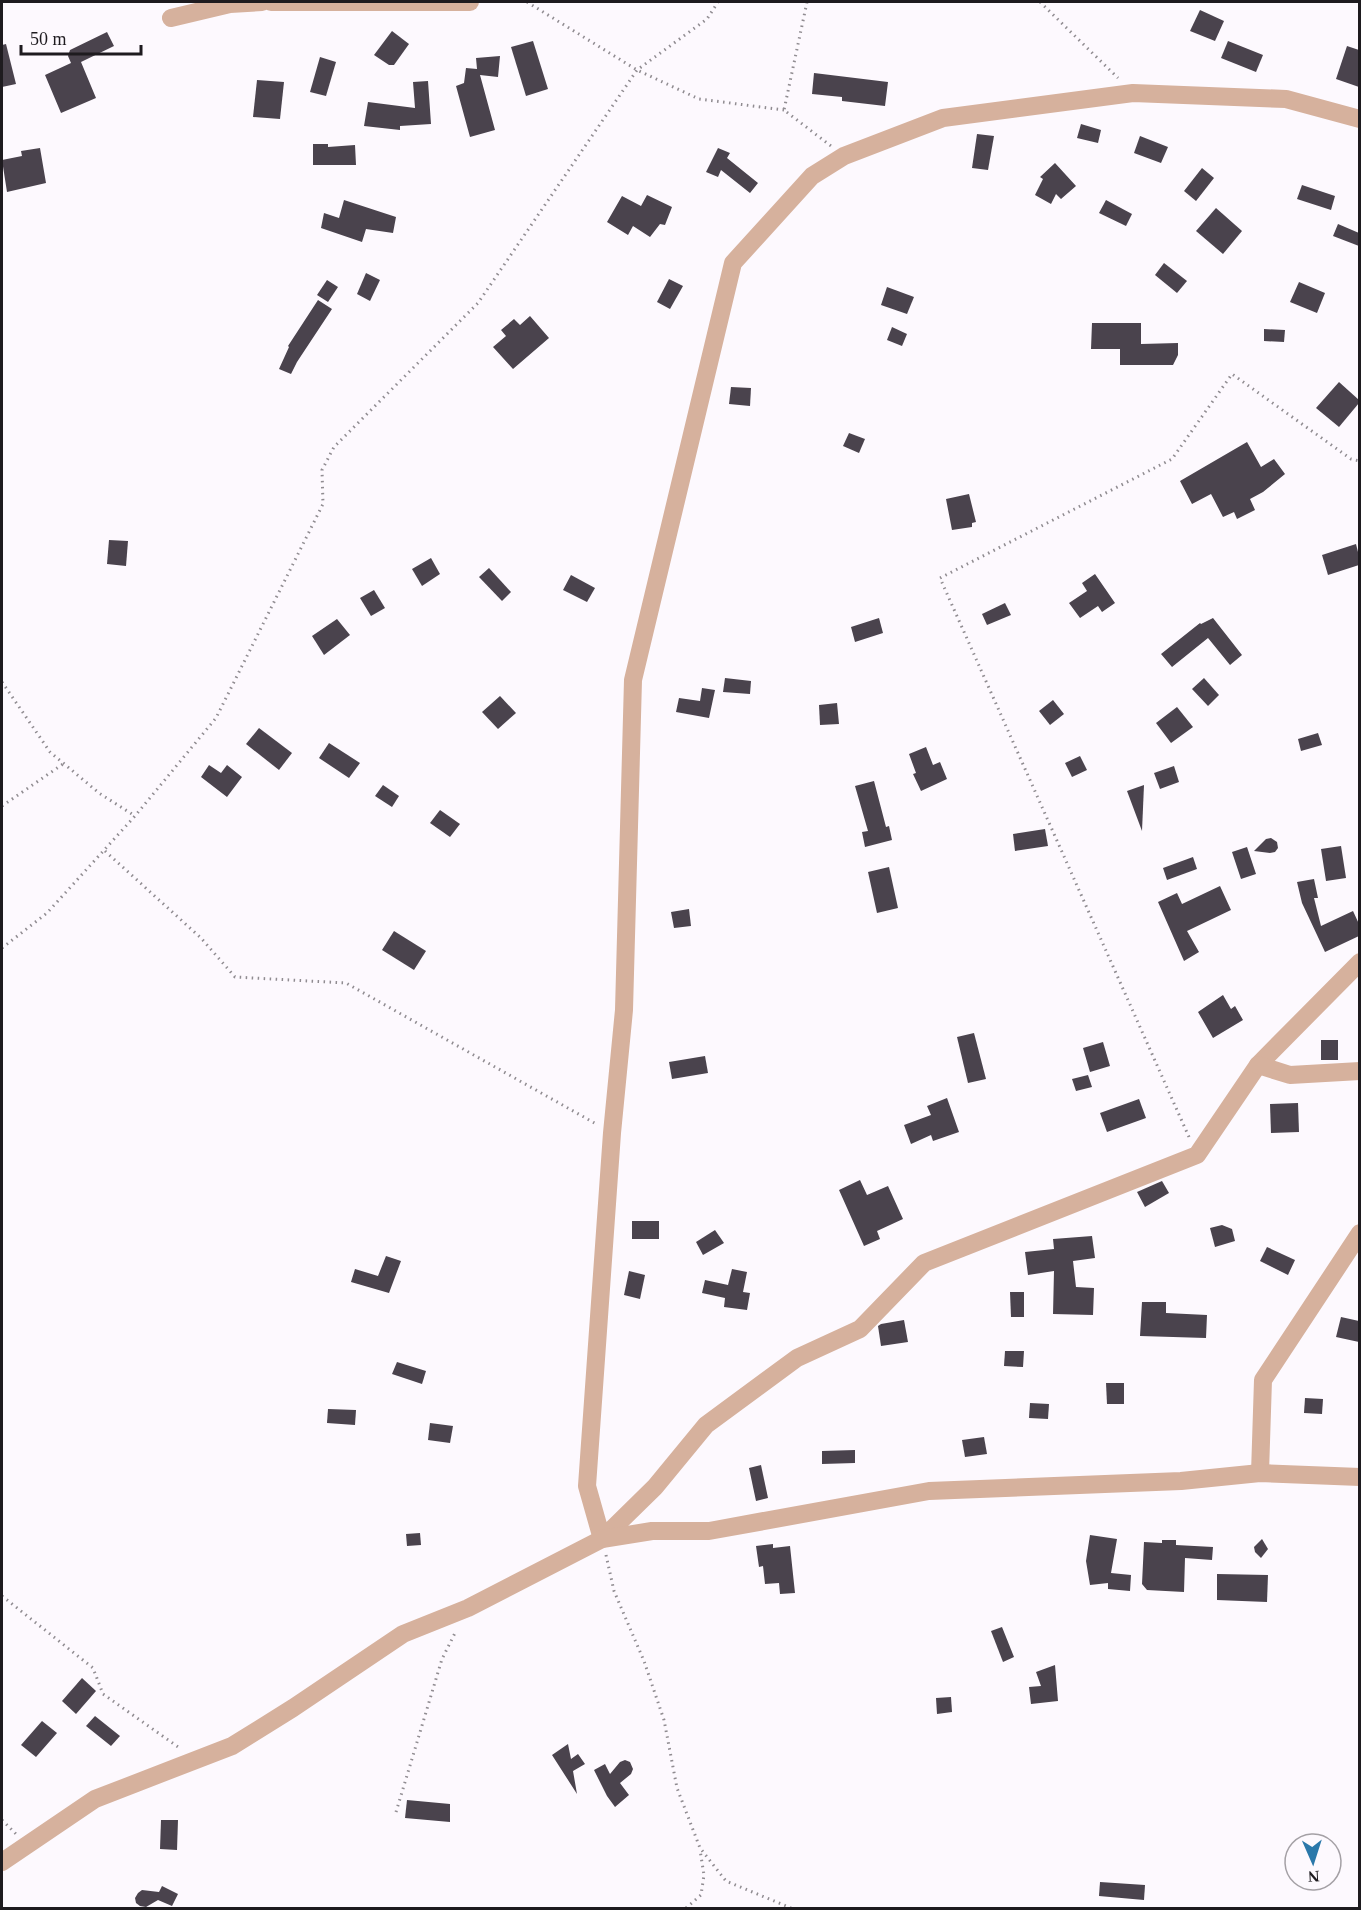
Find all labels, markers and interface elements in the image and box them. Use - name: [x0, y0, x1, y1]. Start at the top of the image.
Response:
- scale bar: [21, 18, 141, 56]
- text: 50 m: [30, 29, 67, 49]
- north arrow: [1283, 1832, 1343, 1892]
- text: N: [1307, 1868, 1320, 1885]

